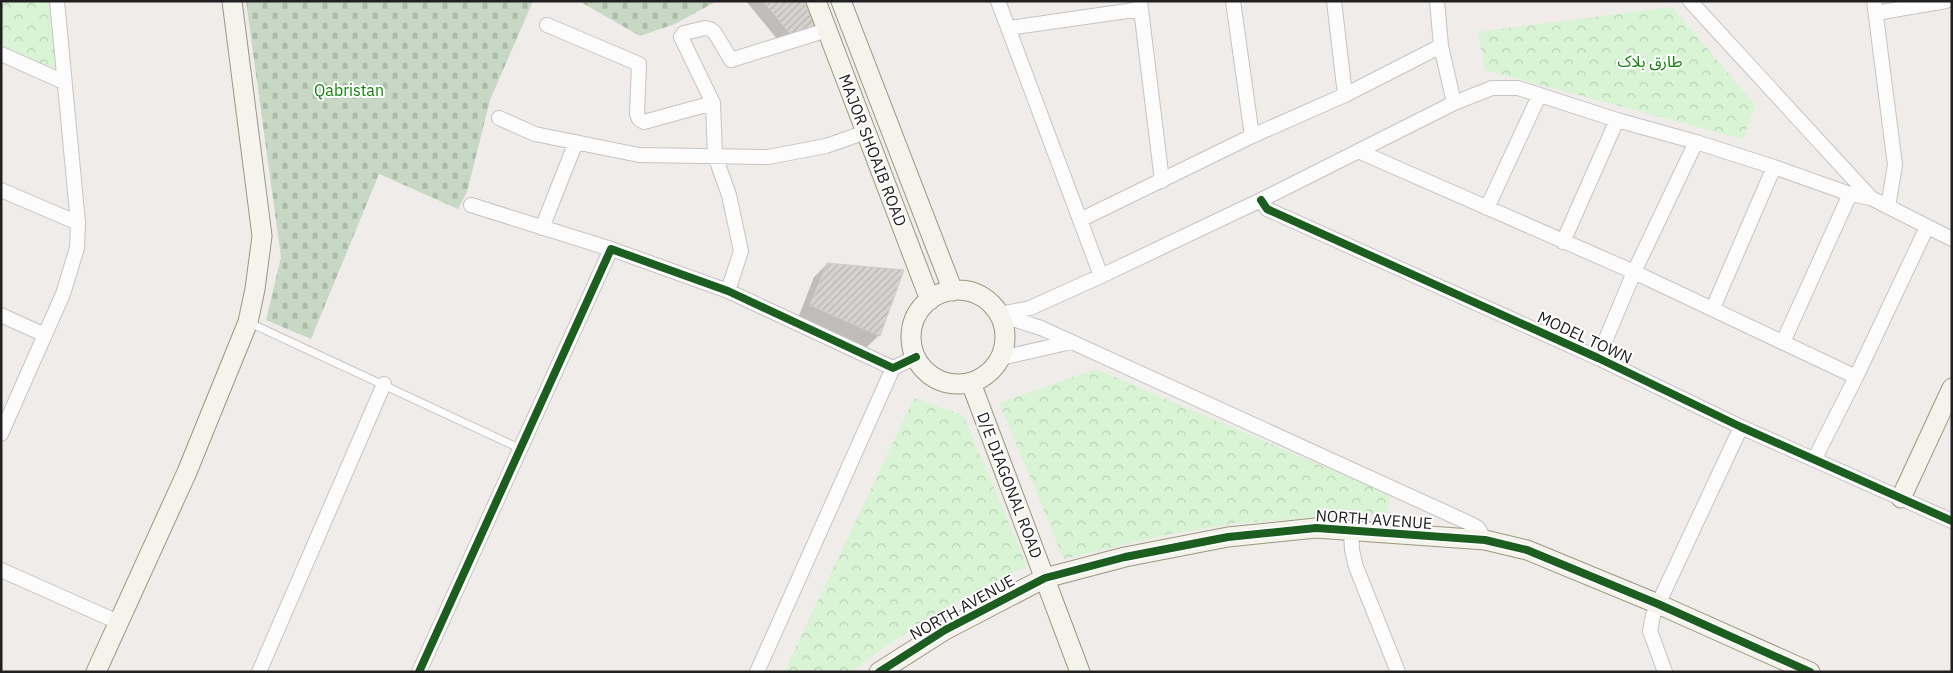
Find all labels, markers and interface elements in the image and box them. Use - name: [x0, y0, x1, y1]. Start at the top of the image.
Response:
- park label: طارق بلاک: [1618, 51, 1683, 71]
- street label: MAJOR SHOAIB ROAD: [835, 71, 911, 229]
- park label: Qabristan: [314, 80, 384, 100]
- street label: MODEL TOWN: [1535, 306, 1635, 368]
- street label: D/E DIAGONAL ROAD: [973, 409, 1047, 561]
- street label: NORTH AVENUE: [1315, 505, 1433, 533]
- street label: NORTH AVENUE: [906, 570, 1018, 644]

